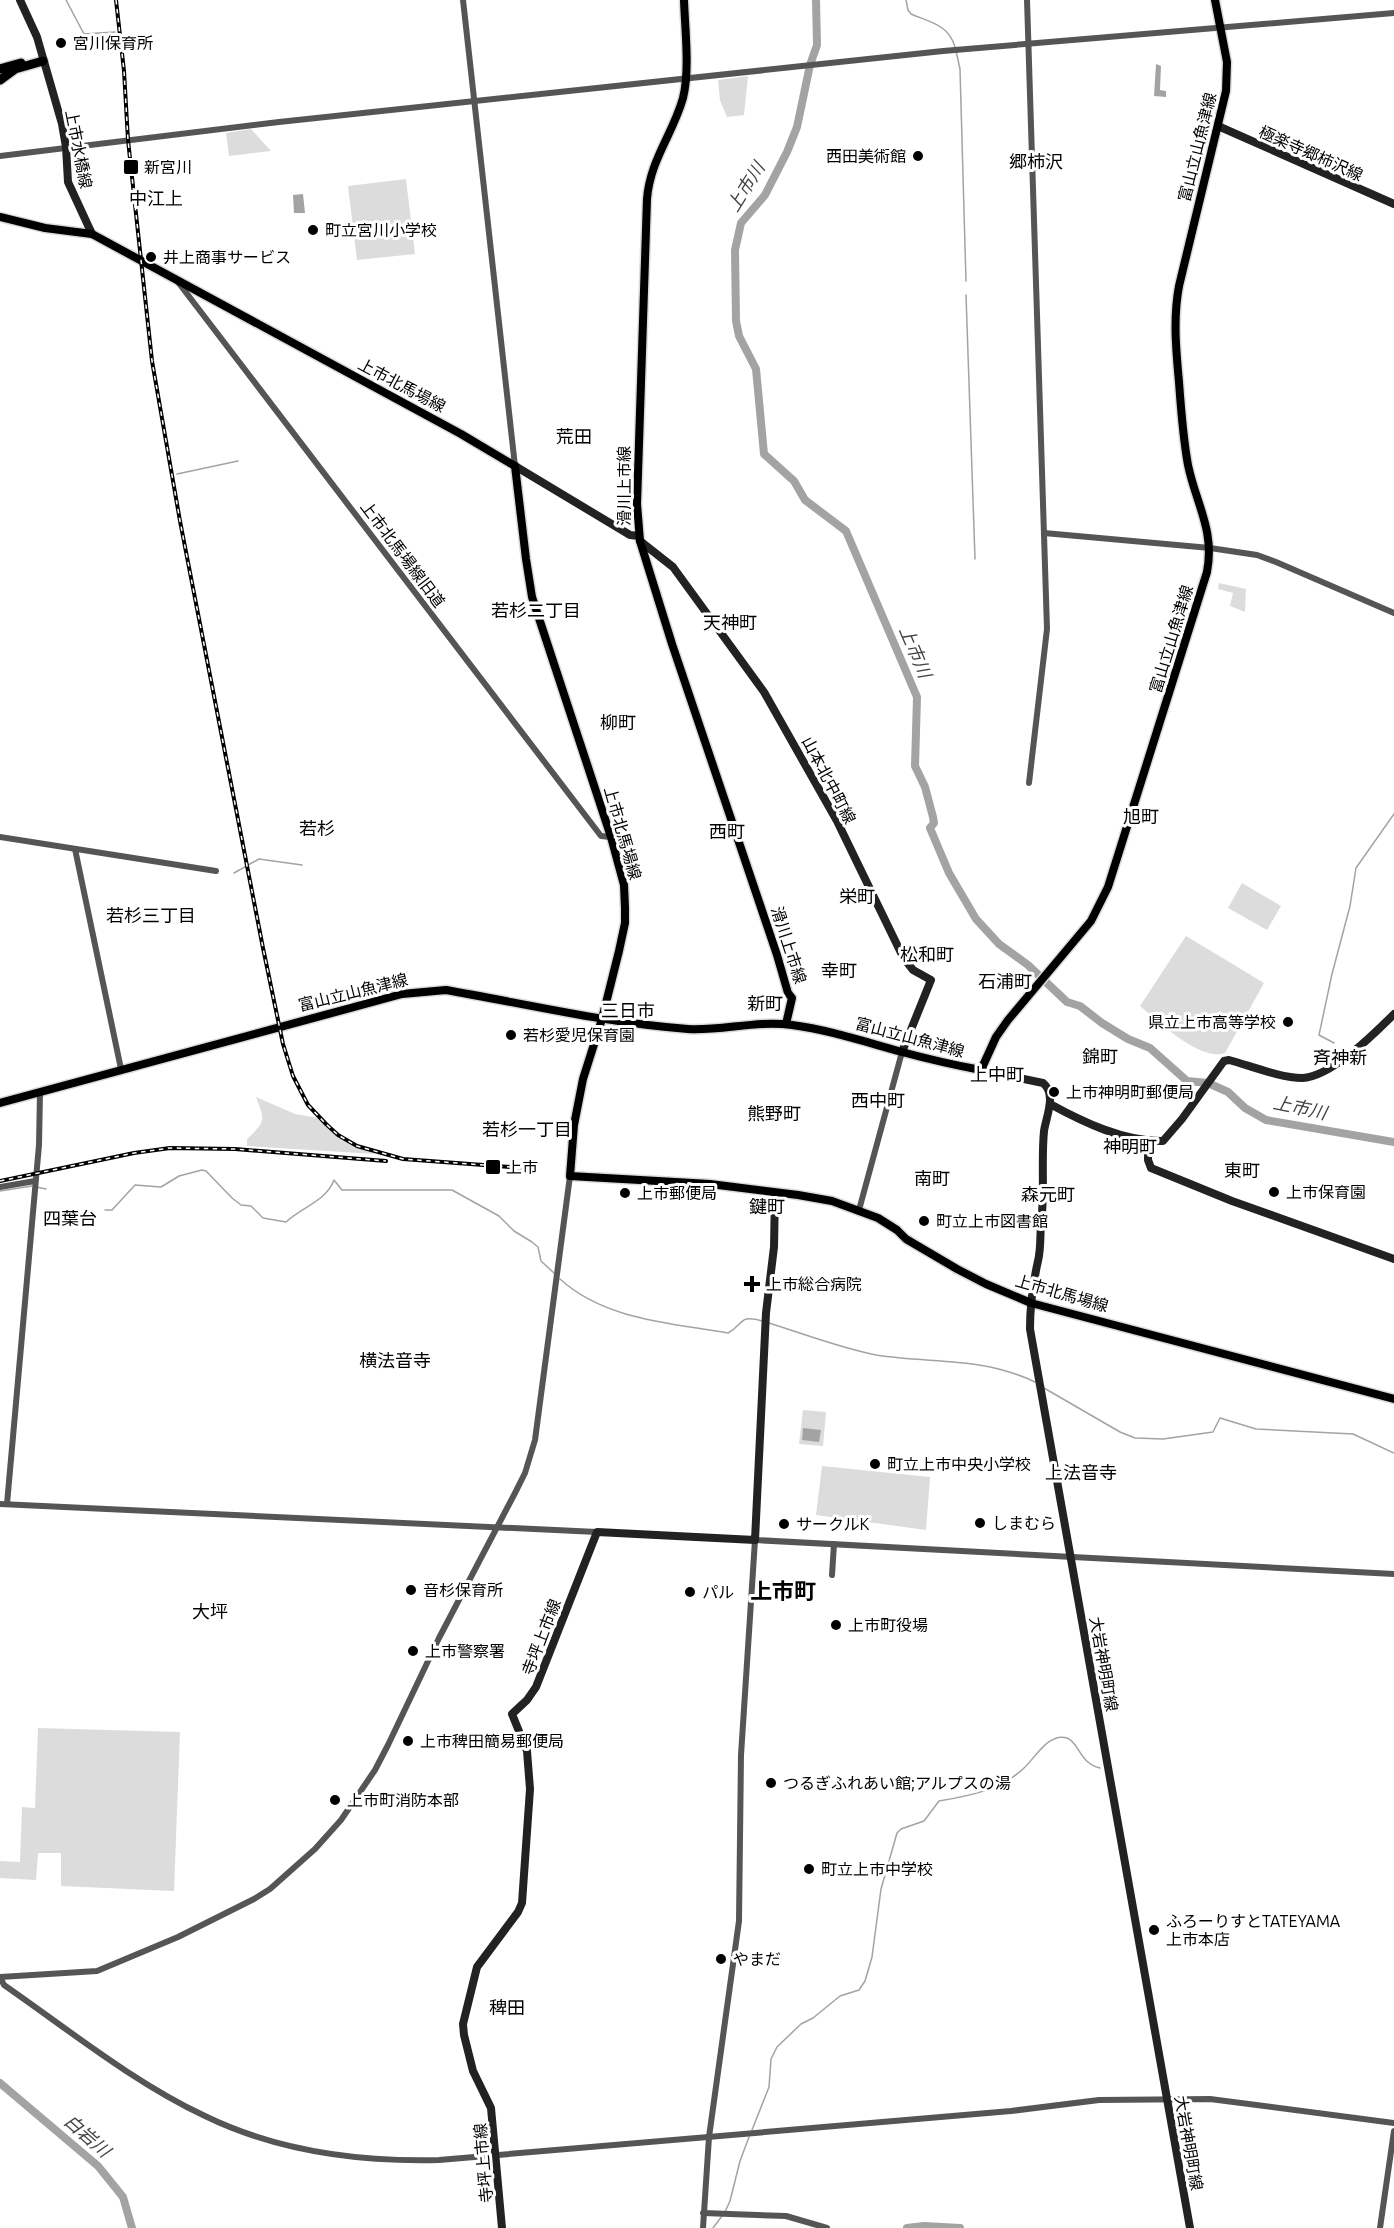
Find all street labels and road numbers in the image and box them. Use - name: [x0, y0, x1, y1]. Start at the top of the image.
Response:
- street label: 富山立山魚津線: [1175, 90, 1219, 204]
- street label: 上市水橋線: [63, 108, 95, 190]
- street label: 極楽寺郷柿沢線: [1256, 122, 1366, 184]
- street label: 上市北馬場線: [355, 355, 449, 415]
- street label: 滑川上市線: [615, 446, 633, 526]
- street label: 上市北馬場線旧道: [357, 497, 449, 611]
- street label: 富山立山魚津線: [1146, 583, 1196, 695]
- street label: 山本北中町線: [799, 733, 859, 827]
- street label: 上市北馬場線: [601, 784, 645, 882]
- street label: 滑川上市線: [768, 904, 810, 986]
- street label: 富山立山魚津線: [296, 970, 410, 1014]
- street label: 富山立山魚津線: [854, 1014, 966, 1060]
- street label: 上市北馬場線: [1013, 1271, 1111, 1315]
- street label: 寺坪上市線: [518, 1596, 564, 1678]
- street label: 大岩神明町線: [1087, 1615, 1121, 1713]
- street label: 大岩神明町線: [1172, 2094, 1206, 2192]
- street label: 寺坪上市線: [471, 2122, 495, 2204]

